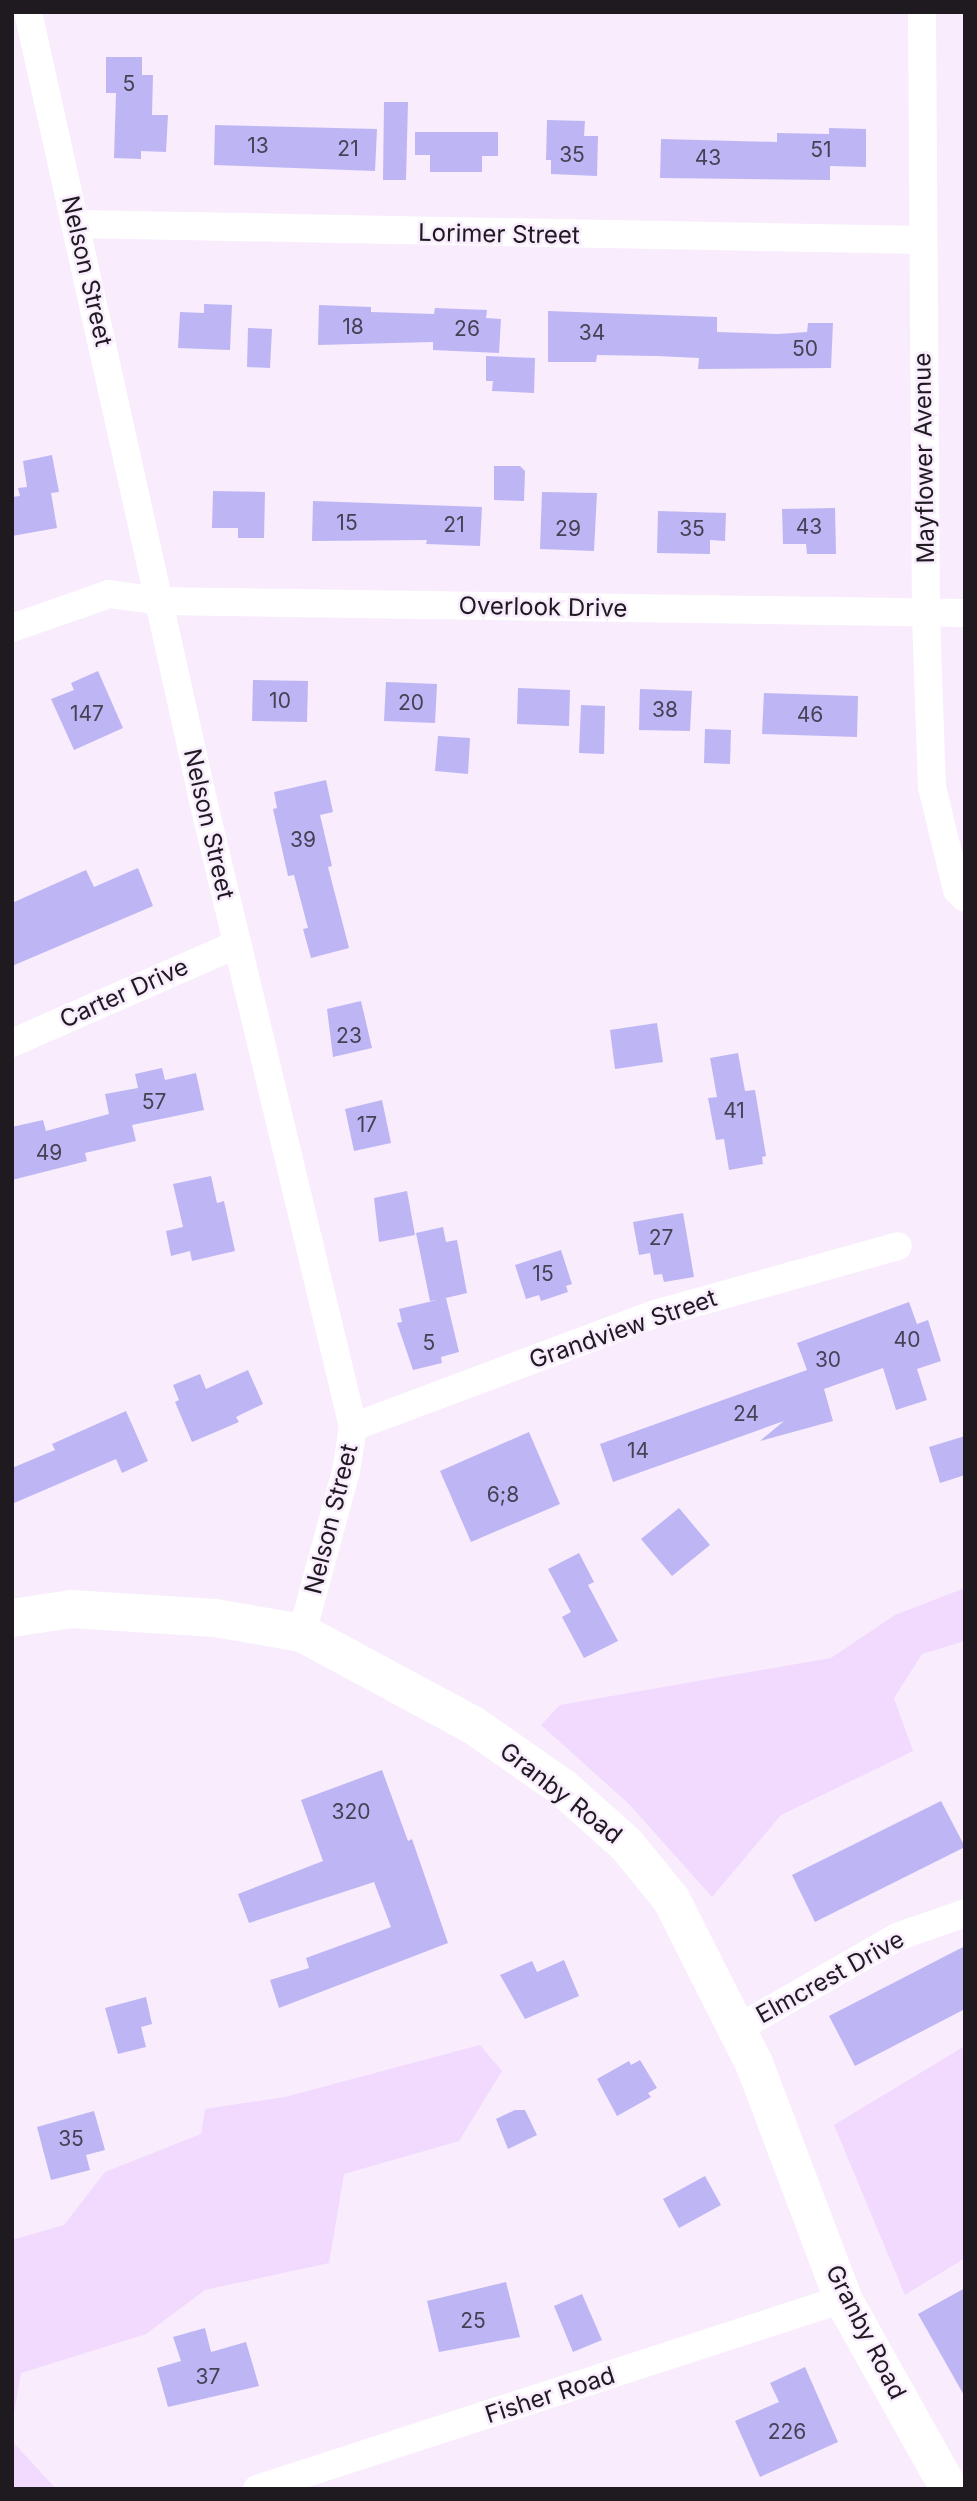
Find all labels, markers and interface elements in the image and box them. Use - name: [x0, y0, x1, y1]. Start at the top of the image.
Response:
- house number: 5: [123, 71, 135, 97]
- house number: 13: [247, 133, 269, 159]
- house number: 21: [337, 136, 359, 162]
- house number: 51: [810, 137, 832, 163]
- house number: 35: [559, 142, 585, 168]
- house number: 43: [695, 145, 721, 171]
- street label: Nelson Street: [56, 193, 118, 349]
- street label: Lorimer Street: [418, 218, 580, 250]
- house number: 18: [342, 314, 364, 340]
- house number: 26: [454, 316, 480, 342]
- house number: 34: [579, 320, 605, 346]
- house number: 50: [792, 336, 818, 362]
- street label: Mayflower Avenue: [908, 352, 940, 564]
- house number: 15: [336, 510, 358, 536]
- house number: 21: [443, 512, 465, 538]
- house number: 43: [796, 514, 822, 540]
- house number: 29: [555, 516, 581, 542]
- house number: 35: [679, 516, 705, 542]
- street label: Overlook Drive: [458, 591, 628, 623]
- house number: 10: [269, 688, 291, 714]
- house number: 20: [398, 690, 424, 716]
- house number: 38: [652, 697, 678, 723]
- house number: 147: [70, 701, 104, 727]
- house number: 46: [797, 702, 823, 728]
- street label: Nelson Street: [178, 746, 240, 902]
- house number: 39: [290, 827, 316, 853]
- street label: Carter Drive: [55, 952, 193, 1034]
- house number: 23: [336, 1023, 362, 1049]
- house number: 57: [142, 1089, 166, 1115]
- house number: 41: [723, 1098, 745, 1124]
- house number: 17: [357, 1112, 377, 1138]
- house number: 49: [36, 1140, 62, 1166]
- house number: 27: [649, 1225, 673, 1251]
- house number: 15: [532, 1261, 554, 1287]
- street label: Grandview Street: [525, 1283, 721, 1375]
- house number: 40: [894, 1327, 920, 1353]
- house number: 5: [423, 1330, 435, 1356]
- house number: 30: [815, 1347, 841, 1373]
- house number: 24: [733, 1401, 759, 1427]
- house number: 14: [627, 1438, 649, 1464]
- street label: Nelson Street: [298, 1441, 364, 1597]
- house number: 6;8: [487, 1482, 519, 1508]
- street label: Granby Road: [494, 1736, 628, 1850]
- house number: 320: [331, 1799, 371, 1825]
- street label: Elmcrest Drive: [751, 1925, 909, 2029]
- house number: 35: [58, 2126, 84, 2152]
- street label: Granby Road: [820, 2260, 912, 2404]
- house number: 25: [460, 2308, 486, 2334]
- street label: Fisher Road: [482, 2361, 618, 2429]
- house number: 37: [196, 2364, 220, 2390]
- house number: 226: [768, 2419, 806, 2445]

